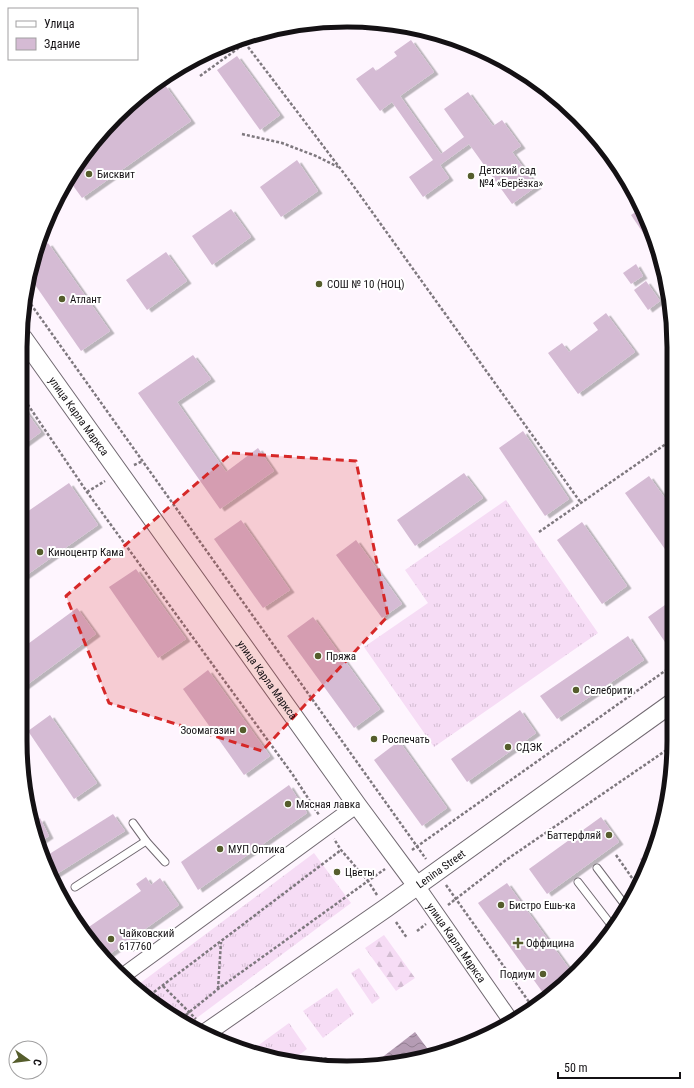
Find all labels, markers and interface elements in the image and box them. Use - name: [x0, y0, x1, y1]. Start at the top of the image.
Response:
- legend: [8, 8, 138, 60]
- text: Улица: [44, 17, 75, 31]
- text: Здание: [44, 37, 81, 51]
- place label: Детский сад №4 «Берёзка»: [479, 164, 544, 190]
- place label: Бисквит: [97, 168, 135, 181]
- marker: Бисквит: [84, 169, 94, 179]
- marker: Детский сад №4 «Берёзка»: [466, 171, 476, 181]
- place label: СОШ № 10 (НОЦ): [327, 278, 404, 291]
- marker: СОШ № 10 (НОЦ): [314, 279, 324, 289]
- place label: Атлант: [70, 293, 102, 306]
- marker: Атлант: [57, 294, 67, 304]
- street label: улица Карла Маркса: [46, 374, 111, 458]
- place label: Киноцентр Кама: [48, 546, 124, 559]
- marker: Киноцентр Кама: [35, 547, 45, 557]
- street label: улица Карла Маркса: [235, 638, 300, 722]
- place label: Пряжа: [326, 650, 356, 663]
- marker: Пряжа: [313, 651, 323, 661]
- place label: Селебрити: [584, 684, 633, 697]
- marker: Селебрити: [571, 685, 581, 695]
- place label: Зоомагазин: [180, 724, 235, 737]
- marker: Зоомагазин: [238, 725, 248, 735]
- place label: Роспечать: [382, 733, 430, 746]
- marker: Роспечать: [369, 734, 379, 744]
- place label: СДЭК: [516, 741, 543, 754]
- marker: СДЭК: [503, 742, 513, 752]
- place label: Мясная лавка: [296, 798, 360, 811]
- marker: Мясная лавка: [283, 799, 293, 809]
- place label: Баттерфляй: [547, 829, 601, 842]
- marker: Баттерфляй: [604, 830, 614, 840]
- place label: МУП Оптика: [228, 843, 285, 856]
- marker: МУП Оптика: [215, 844, 225, 854]
- street label: Lenina Street: [414, 847, 468, 891]
- place label: Цветы: [345, 866, 375, 879]
- marker: Цветы: [332, 867, 342, 877]
- place label: Бистро Ешь-ка: [509, 899, 576, 912]
- street label: улица Карла Маркса: [424, 900, 489, 985]
- marker: Бистро Ешь-ка: [496, 900, 506, 910]
- place label: Чайковский 617760: [119, 927, 174, 953]
- marker: Чайковский 617760: [106, 934, 116, 944]
- place label: Оффицина: [526, 937, 574, 950]
- marker: Оффицина: [513, 938, 523, 948]
- place label: Подиум: [500, 968, 535, 981]
- marker: Подиум: [538, 969, 548, 979]
- north arrow: [8, 1040, 48, 1080]
- scale bar: [558, 1054, 680, 1080]
- text: С: [30, 1058, 44, 1067]
- text: 50 m: [564, 1061, 588, 1075]

